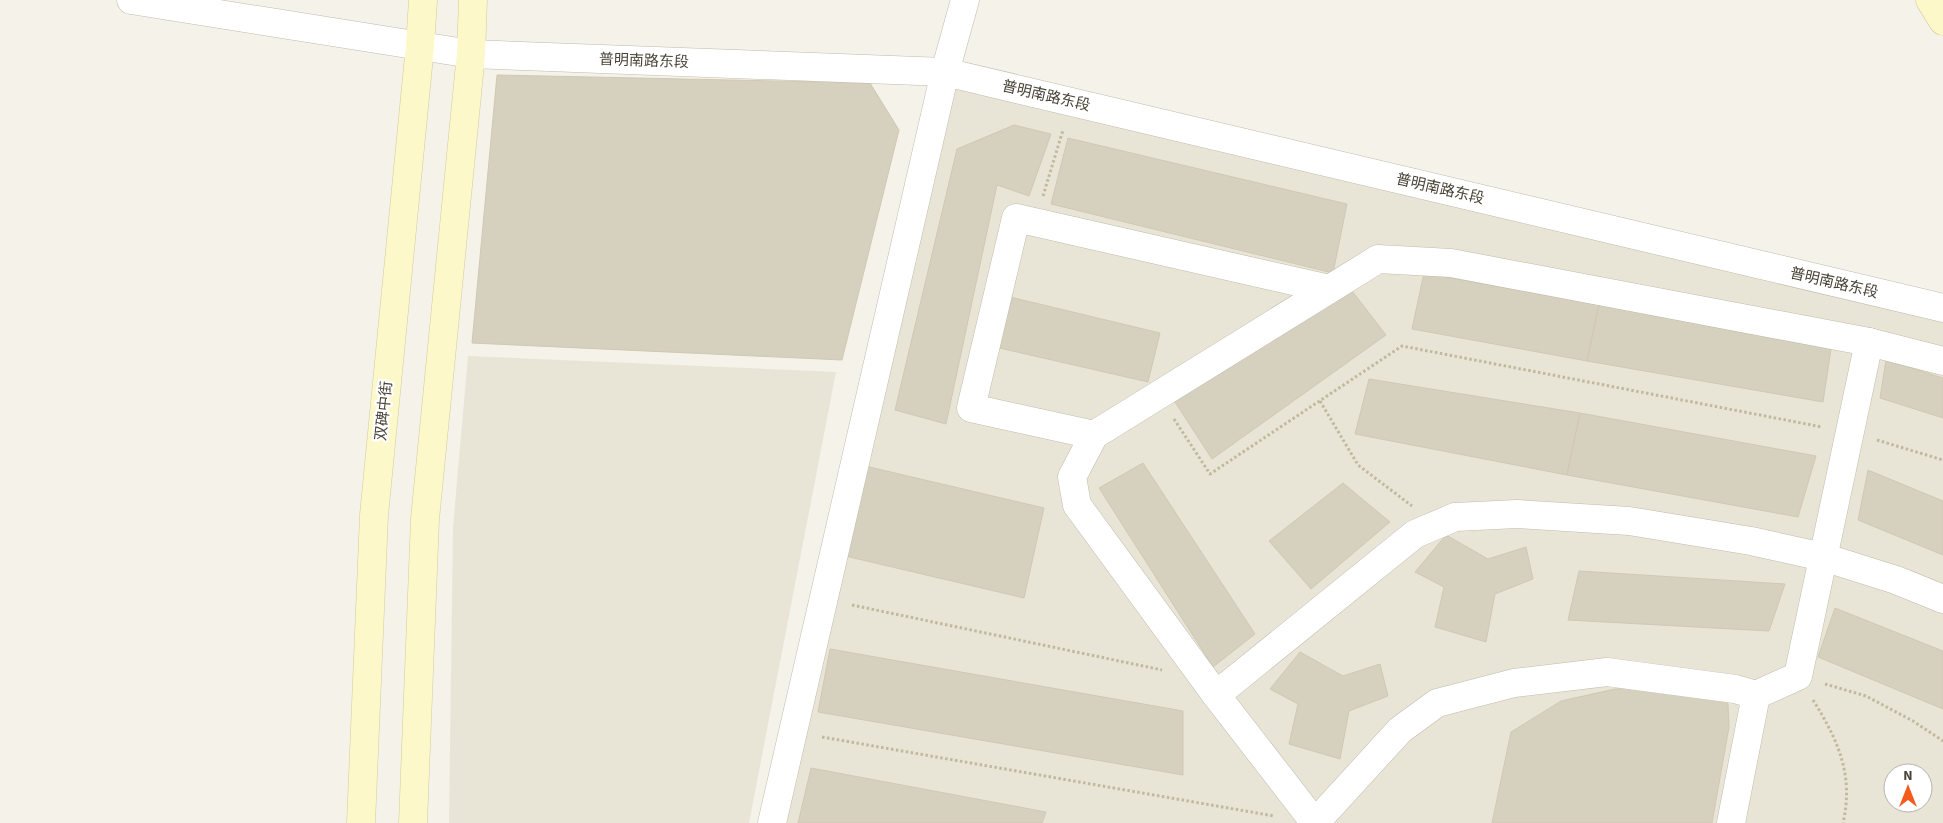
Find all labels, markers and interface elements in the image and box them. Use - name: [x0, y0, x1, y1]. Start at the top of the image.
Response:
- street label: 普明南路东段: [599, 49, 689, 73]
- street label: 普明南路东段: [1000, 76, 1092, 116]
- street label: 普明南路东段: [1394, 169, 1486, 209]
- street label: 普明南路东段: [1788, 263, 1880, 303]
- street label: 双碑中街: [370, 380, 398, 442]
- north arrow: [1883, 763, 1933, 813]
- text: N: [1903, 766, 1913, 786]

